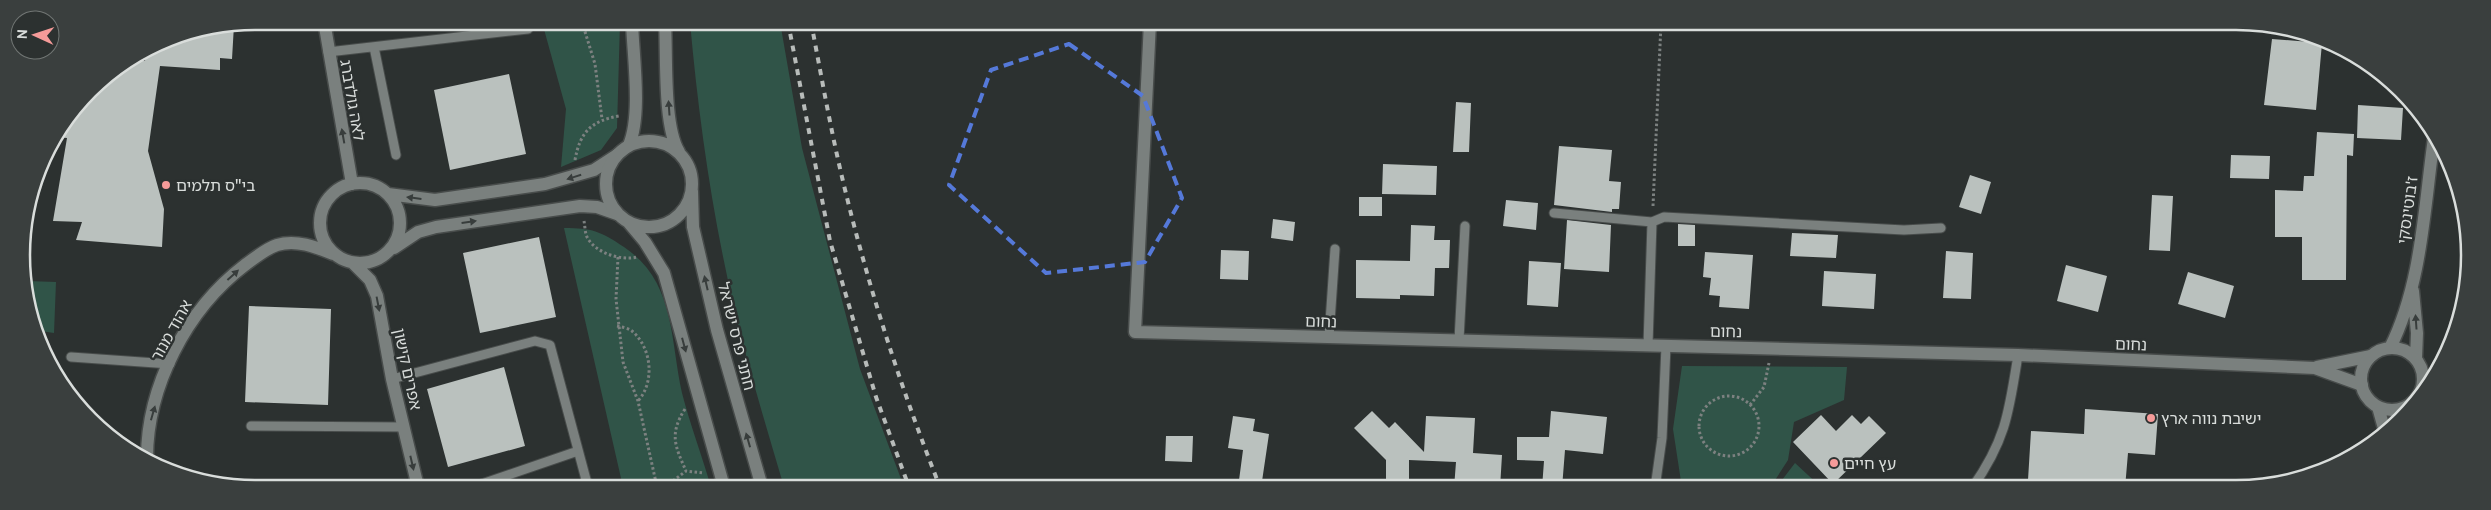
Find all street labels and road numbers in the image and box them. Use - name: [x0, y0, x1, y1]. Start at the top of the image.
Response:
- street label: לאה גולדברג: [334, 58, 368, 143]
- street label: ז'בוטינסקי: [2394, 175, 2424, 246]
- street label: חתני פרס ישראל: [712, 280, 758, 393]
- street label: אהוד מנור: [148, 297, 198, 365]
- street label: נחום: [1304, 312, 1337, 334]
- street label: נחום: [1710, 323, 1742, 343]
- street label: אפרים קישון: [388, 327, 424, 412]
- street label: נחום: [2114, 335, 2147, 357]

